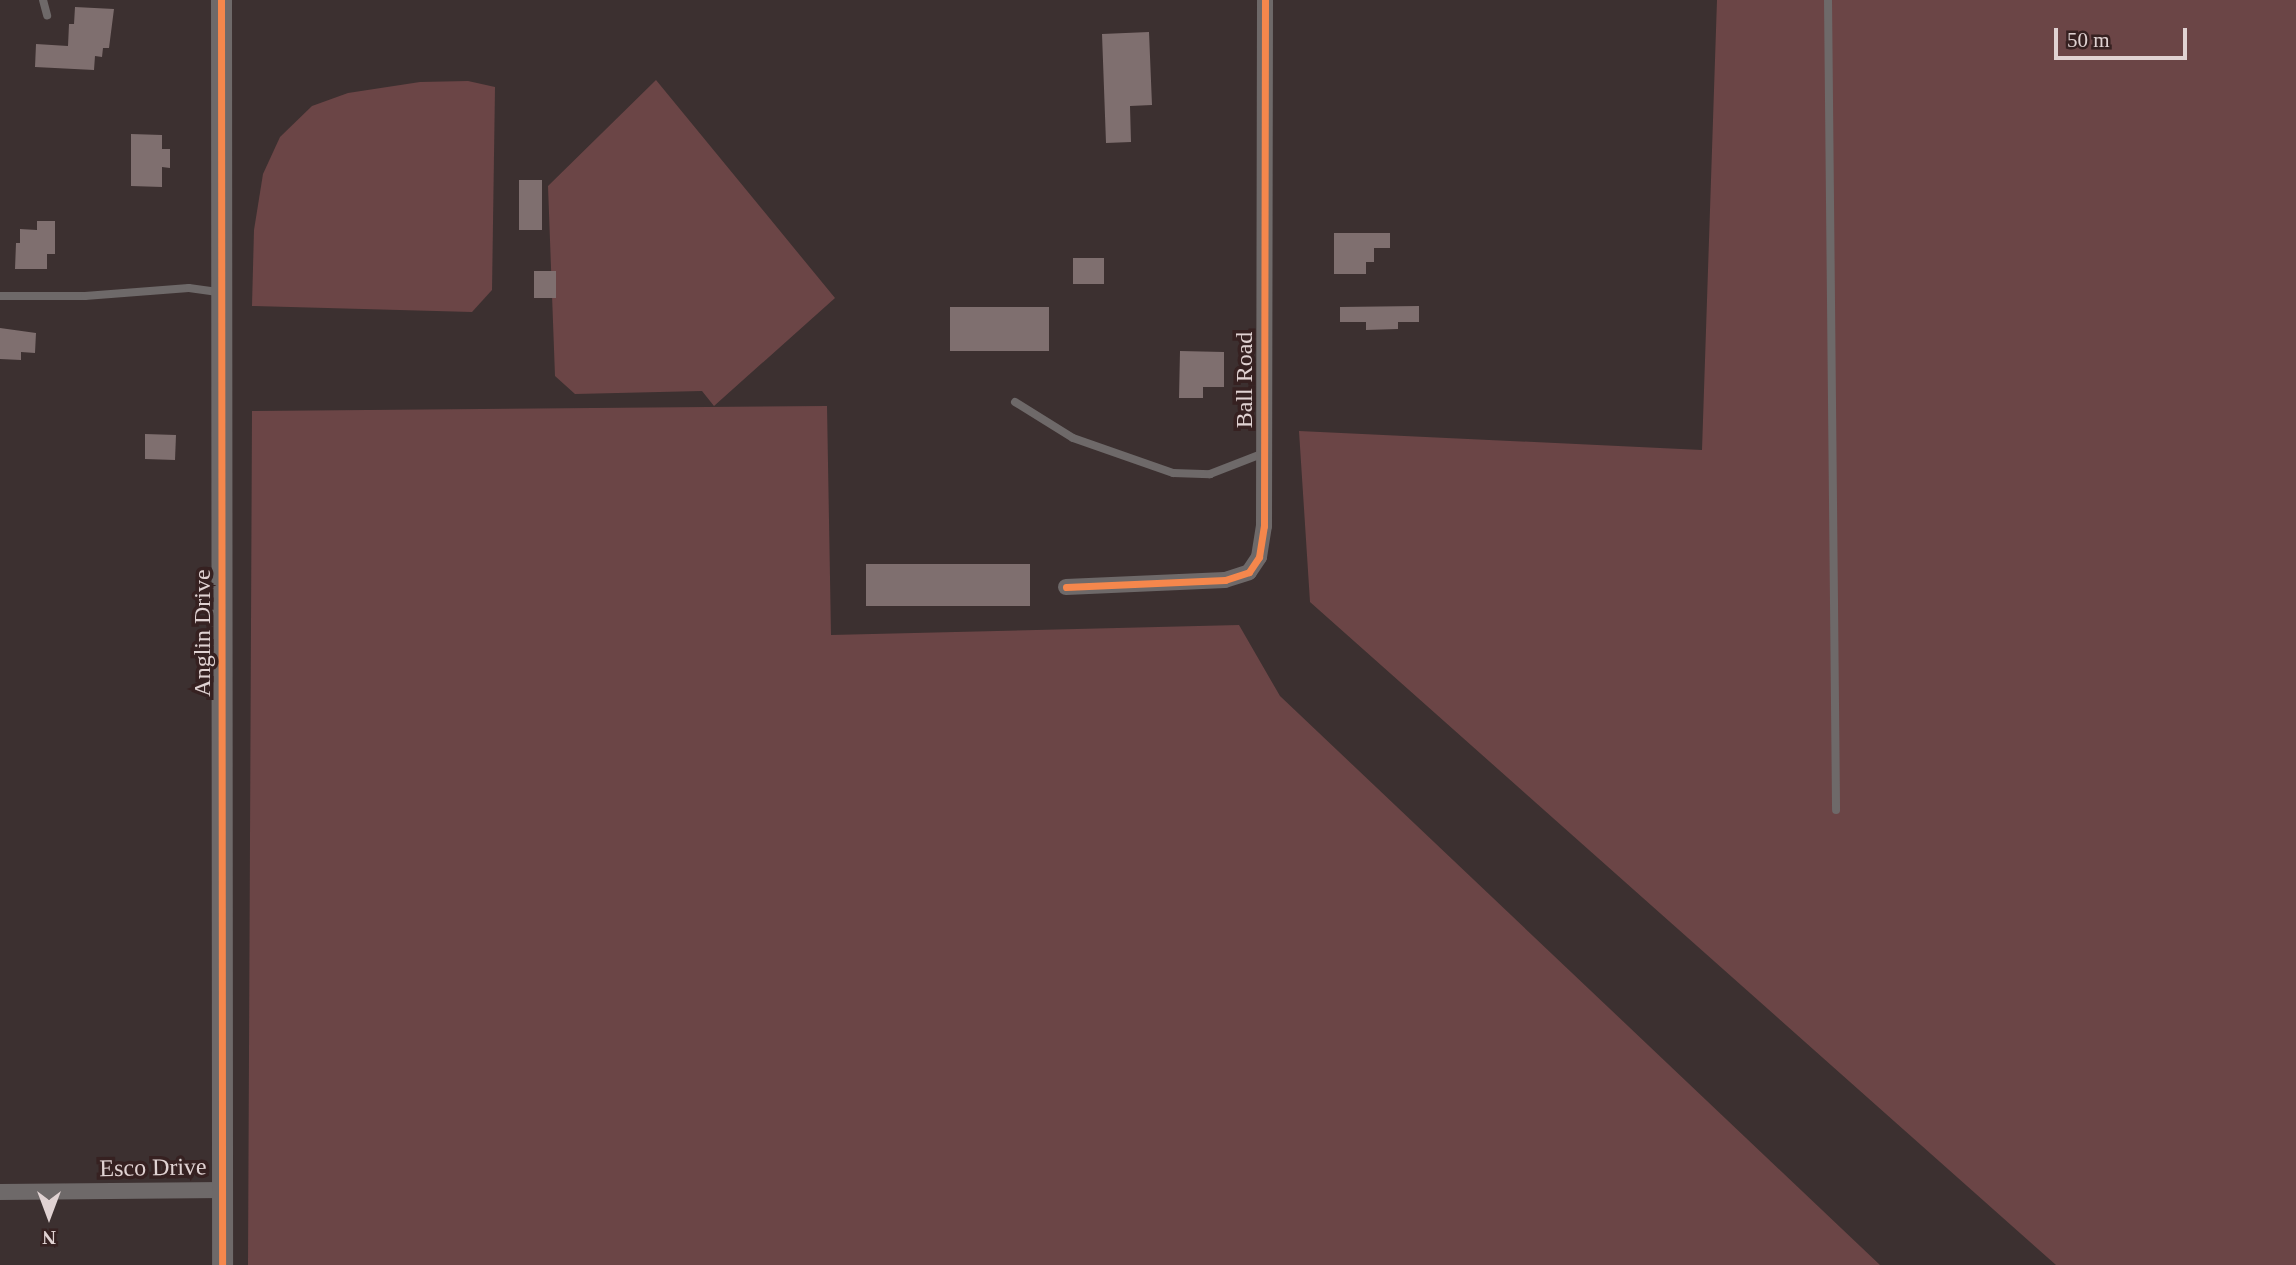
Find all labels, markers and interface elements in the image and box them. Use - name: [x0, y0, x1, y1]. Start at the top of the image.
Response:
- scale bar: [2058, 14, 2191, 58]
- text: 50 m: [2067, 28, 2110, 52]
- street label: Ball Road: [1231, 332, 1259, 428]
- street label: Anglin Drive: [189, 569, 217, 697]
- street label: Esco Drive: [99, 1153, 207, 1183]
- north arrow: [14, 1181, 84, 1251]
- text: N: [42, 1227, 56, 1248]

